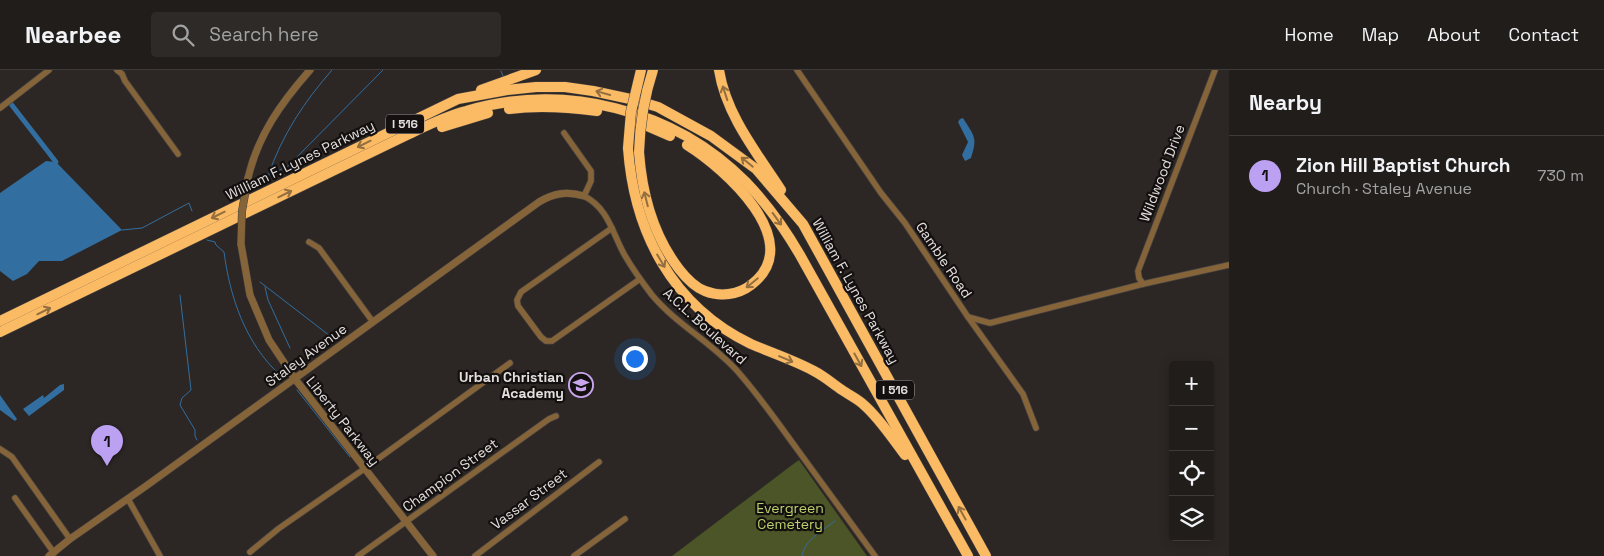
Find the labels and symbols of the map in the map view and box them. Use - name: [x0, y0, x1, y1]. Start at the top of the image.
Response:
- one-way arrow: [720, 85, 729, 101]
- one-way arrow: [595, 88, 611, 98]
- road number: I 516: [386, 114, 424, 134]
- street label: William F. Lynes Parkway: [223, 116, 377, 204]
- street label: Wildwood Drive: [1135, 122, 1189, 224]
- one-way arrow: [357, 140, 372, 149]
- one-way arrow: [741, 157, 754, 168]
- one-way arrow: [277, 189, 292, 198]
- one-way arrow: [641, 192, 650, 208]
- one-way arrow: [211, 211, 226, 220]
- one-way arrow: [772, 212, 782, 226]
- street label: William F. Lynes Parkway: [808, 215, 904, 367]
- street label: Gamble Road: [912, 218, 976, 302]
- one-way arrow: [656, 254, 666, 268]
- one-way arrow: [745, 278, 758, 289]
- street label: A.C.L. Boulevard: [660, 284, 750, 368]
- one-way arrow: [36, 305, 51, 315]
- street label: Staley Avenue: [262, 319, 350, 391]
- your location: [622, 346, 648, 372]
- one-way arrow: [854, 352, 864, 367]
- one-way arrow: [778, 355, 793, 364]
- place label: Urban Christian Academy: [459, 368, 564, 402]
- school or university icon: Urban Christian Academy: [568, 372, 594, 398]
- street label: Liberty Parkway: [302, 373, 384, 469]
- road number: I 516: [876, 380, 914, 400]
- pin: 1: [91, 425, 123, 466]
- street label: Champion Street: [399, 434, 501, 516]
- street label: Vassar Street: [487, 465, 571, 533]
- park label: Evergreen Cemetery: [756, 499, 824, 533]
- one-way arrow: [957, 506, 967, 521]

